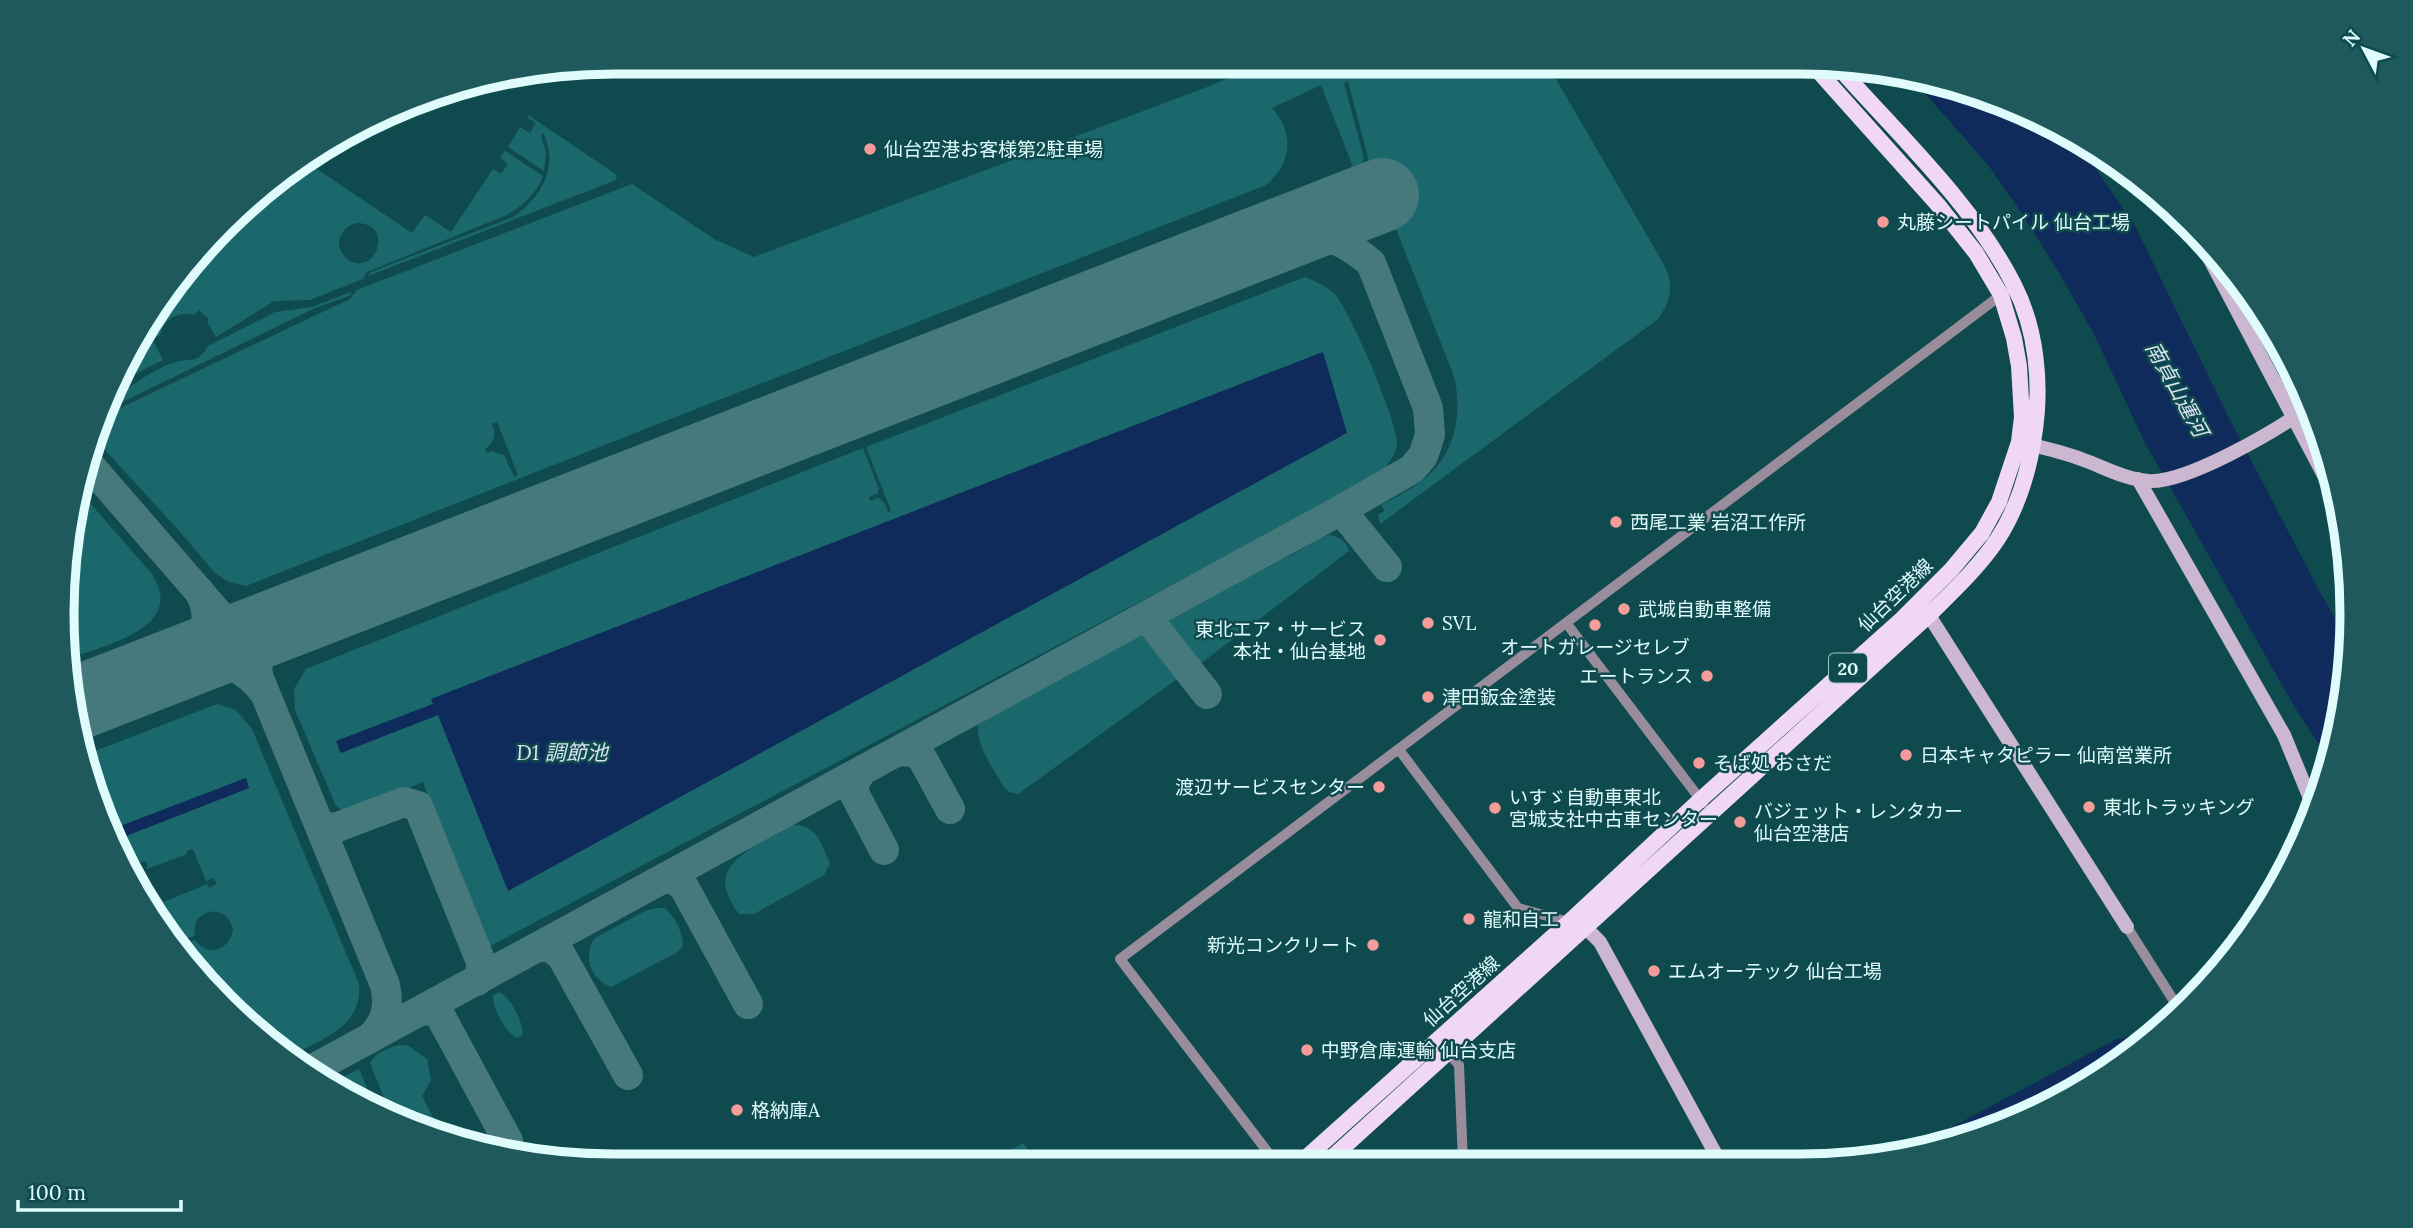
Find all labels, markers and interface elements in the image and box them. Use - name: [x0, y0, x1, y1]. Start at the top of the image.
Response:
- north arrow: [2329, 14, 2399, 84]
- text: N: [2337, 24, 2365, 51]
- place label: 仙台空港お客様第2駐車場: [884, 137, 1103, 161]
- marker: 仙台空港お客様第2駐車場: [862, 141, 878, 157]
- place label: 丸藤シートパイル 仙台工場: [1897, 210, 2130, 234]
- marker: 丸藤シートパイル 仙台工場: [1875, 214, 1891, 230]
- water label: 南貞山運河: [2140, 337, 2216, 445]
- place label: 西尾工業 岩沼工作所: [1630, 510, 1806, 534]
- marker: 西尾工業 岩沼工作所: [1608, 514, 1624, 530]
- street label: 仙台空港線: [1852, 553, 1938, 637]
- place label: 武城自動車整備: [1638, 597, 1771, 621]
- marker: 武城自動車整備: [1616, 601, 1632, 617]
- place label: SVL: [1442, 611, 1476, 635]
- marker: SVL: [1420, 615, 1436, 631]
- place label: 東北エア・サービス 本社・仙台基地: [1195, 617, 1366, 663]
- marker: オートガレージセレブ: [1587, 617, 1603, 633]
- marker: 東北エア・サービス 本社・仙台基地: [1372, 632, 1388, 648]
- place label: オートガレージセレブ: [1500, 635, 1690, 659]
- road number: 20: [1829, 654, 1867, 682]
- place label: エートランス: [1579, 664, 1693, 688]
- marker: エートランス: [1699, 668, 1715, 684]
- place label: 津田鈑金塗装: [1442, 685, 1556, 709]
- marker: 津田鈑金塗装: [1420, 689, 1436, 705]
- water label: D1 調節池: [516, 739, 610, 766]
- place label: 日本キャタピラー 仙南営業所: [1920, 743, 2172, 767]
- marker: 日本キャタピラー 仙南営業所: [1898, 747, 1914, 763]
- place label: そば処 おさだ: [1713, 751, 1832, 775]
- marker: そば処 おさだ: [1691, 755, 1707, 771]
- place label: 渡辺サービスセンター: [1175, 775, 1365, 799]
- marker: 渡辺サービスセンター: [1371, 779, 1387, 795]
- place label: いすゞ自動車東北 宮城支社中古車センター: [1509, 785, 1718, 831]
- place label: 東北トラッキング: [2103, 795, 2254, 819]
- place label: バジェット・レンタカー 仙台空港店: [1754, 799, 1963, 845]
- marker: 東北トラッキング: [2081, 799, 2097, 815]
- marker: いすゞ自動車東北 宮城支社中古車センター: [1487, 800, 1503, 816]
- marker: バジェット・レンタカー 仙台空港店: [1732, 814, 1748, 830]
- place label: 龍和自工: [1483, 907, 1559, 931]
- marker: 龍和自工: [1461, 911, 1477, 927]
- place label: 新光コンクリート: [1207, 933, 1359, 957]
- marker: 新光コンクリート: [1365, 937, 1381, 953]
- street label: 仙台空港線: [1418, 950, 1504, 1032]
- place label: エムオーテック 仙台工場: [1668, 959, 1882, 983]
- marker: エムオーテック 仙台工場: [1646, 963, 1662, 979]
- place label: 中野倉庫運輸 仙台支店: [1321, 1038, 1516, 1062]
- marker: 中野倉庫運輸 仙台支店: [1299, 1042, 1315, 1058]
- place label: 格納庫A: [751, 1098, 821, 1122]
- marker: 格納庫A: [729, 1102, 745, 1118]
- scale bar: [18, 1168, 180, 1212]
- text: 100 m: [28, 1179, 86, 1206]

